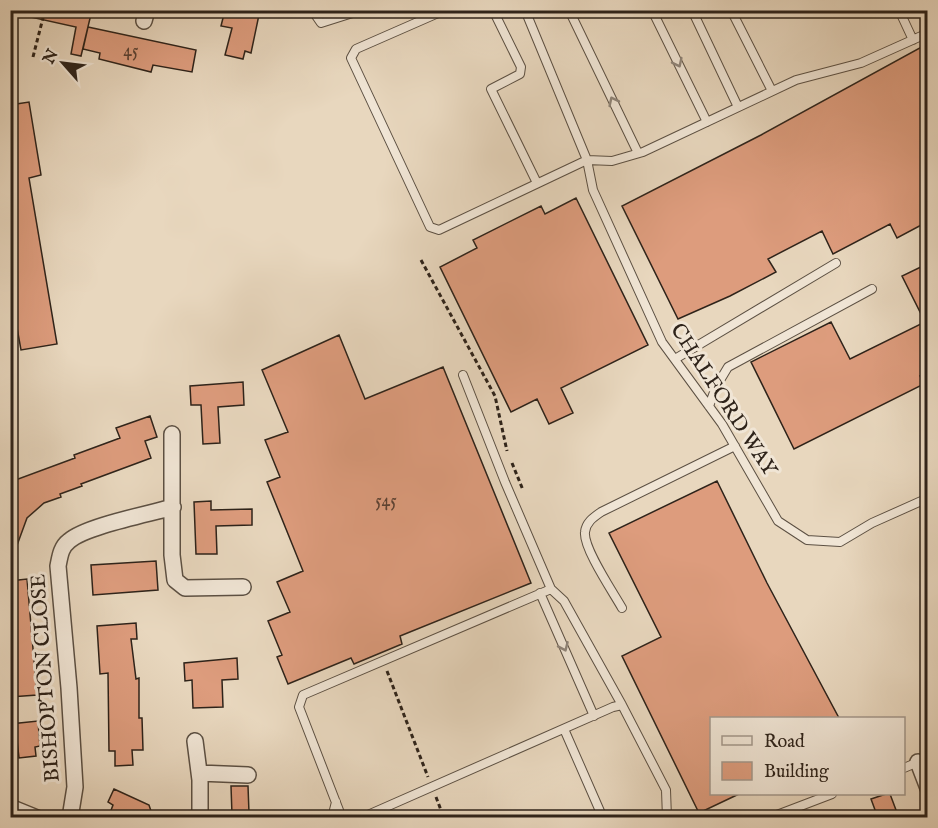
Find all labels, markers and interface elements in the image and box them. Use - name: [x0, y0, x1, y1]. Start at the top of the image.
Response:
- north arrow: [33, 33, 93, 93]
- house number: 45: [123, 40, 139, 63]
- text: N: [39, 46, 64, 69]
- one-way arrow: [670, 57, 682, 68]
- one-way arrow: [608, 96, 620, 107]
- street label: CHALFORD WAY: [663, 318, 783, 483]
- house number: 545: [375, 490, 397, 513]
- street label: BISHOPTON CLOSE: [25, 573, 67, 783]
- one-way arrow: [557, 640, 569, 651]
- legend: [710, 717, 905, 795]
- text: Road: [764, 731, 805, 754]
- text: Building: [764, 761, 829, 784]

